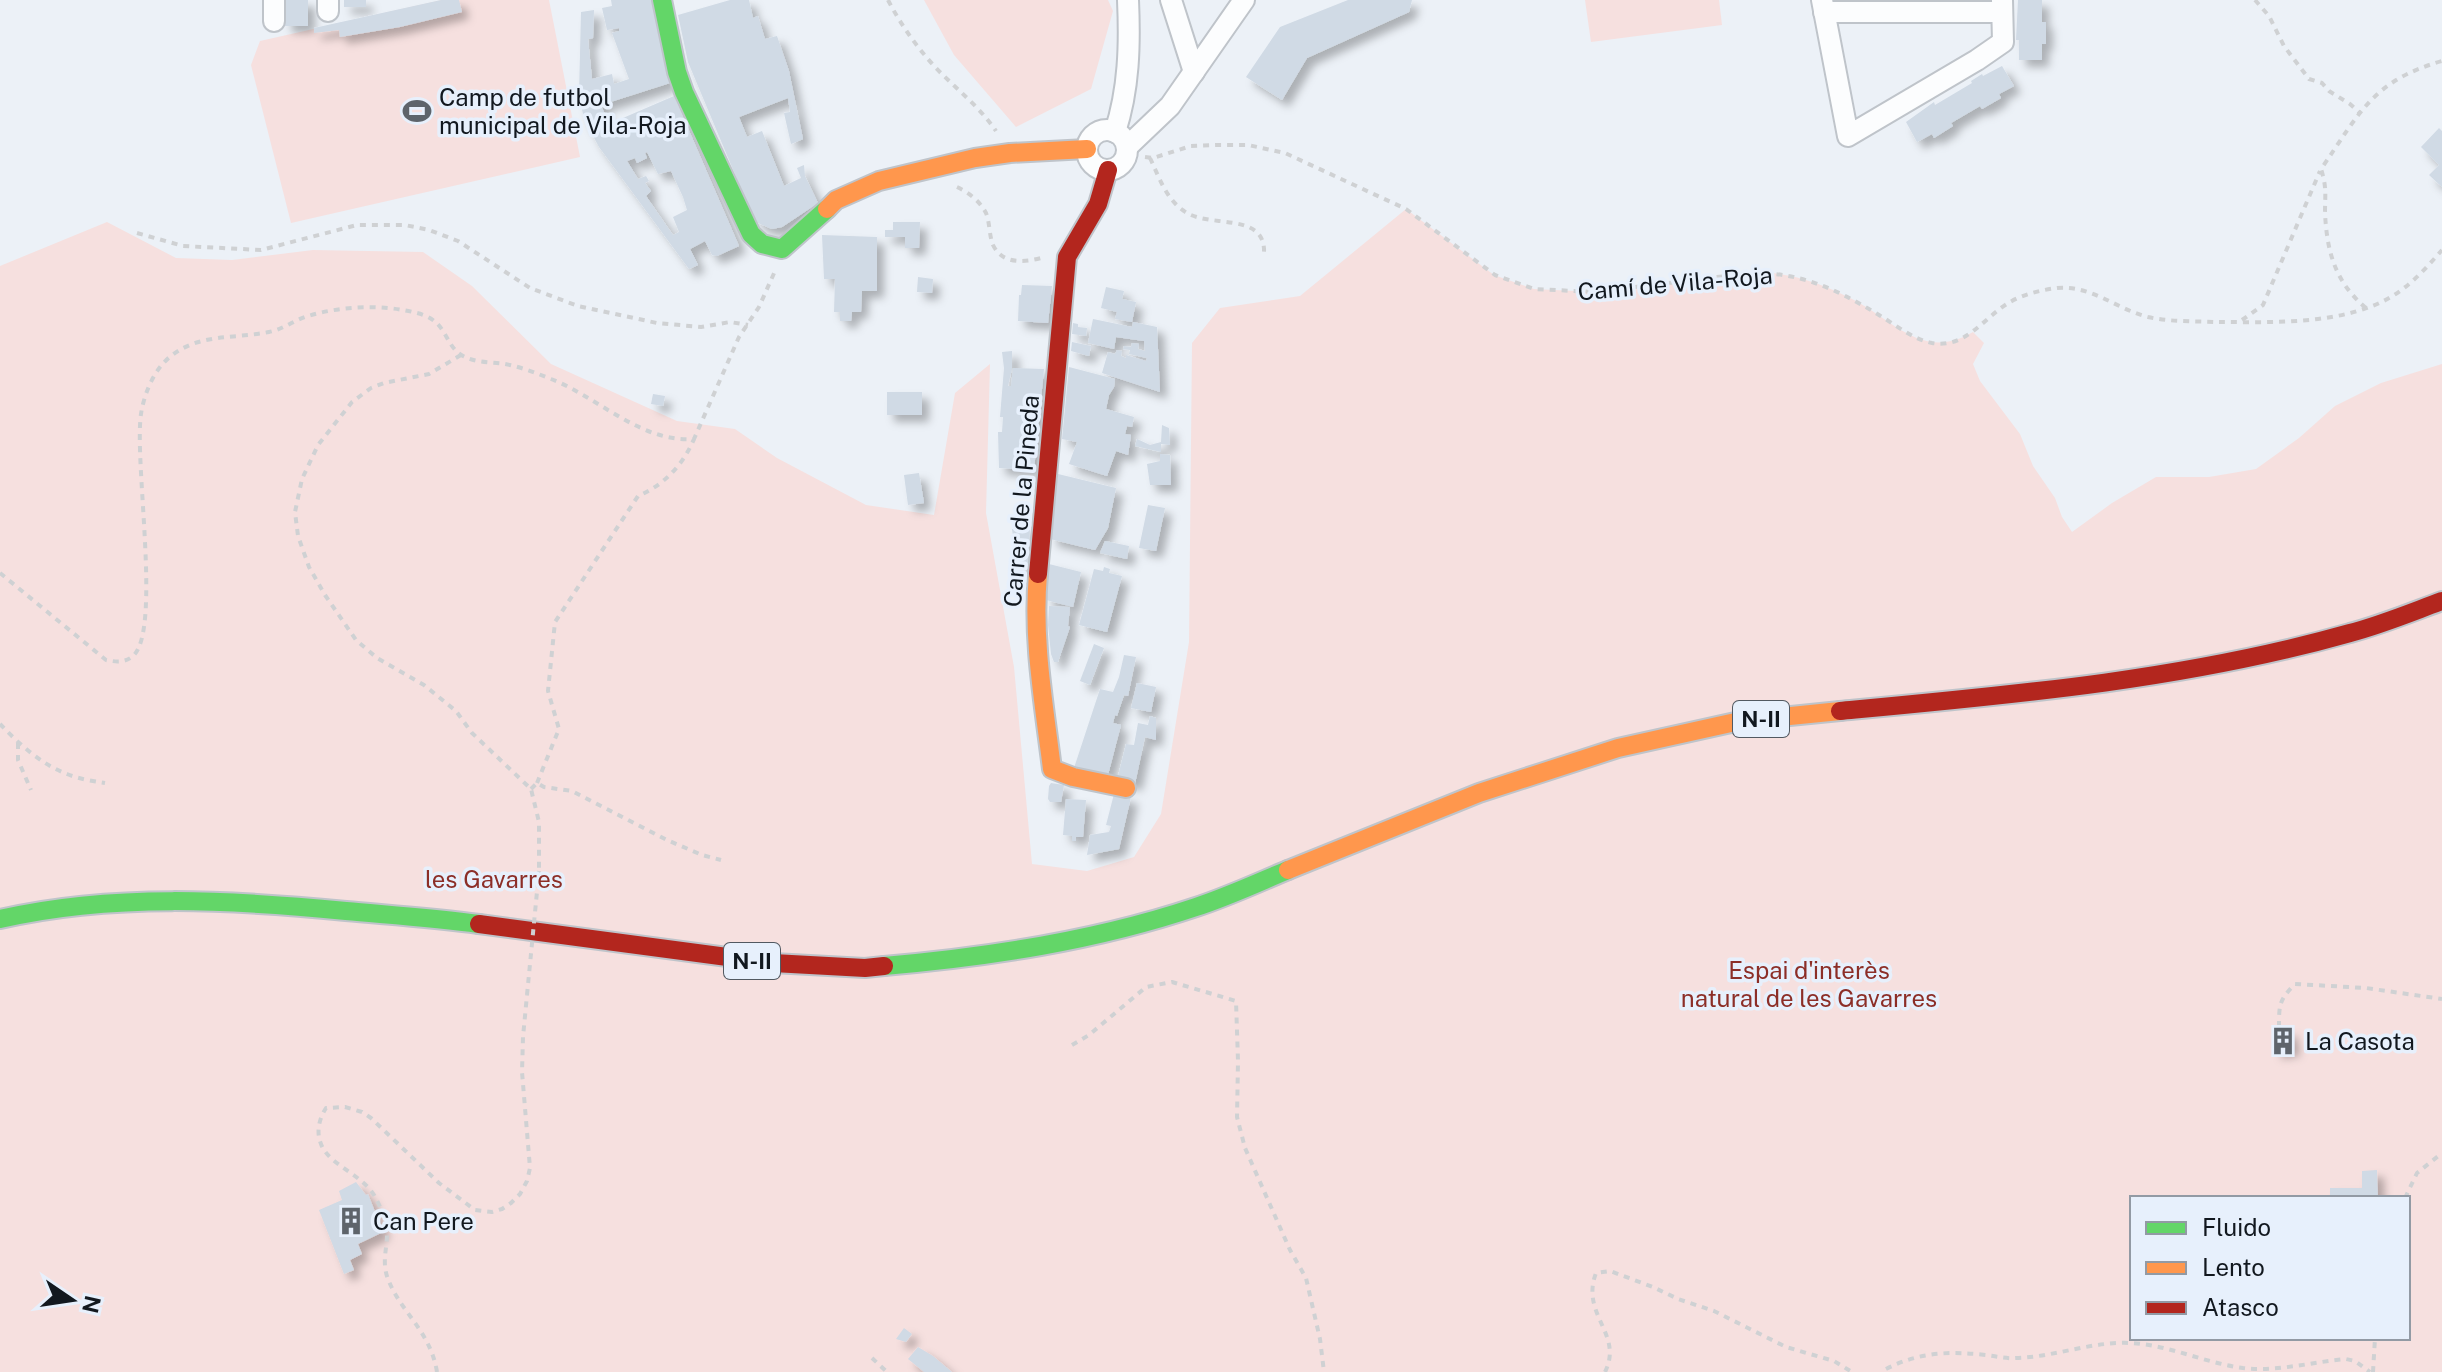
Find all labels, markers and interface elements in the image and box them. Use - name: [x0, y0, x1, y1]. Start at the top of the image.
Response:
- place label: Camp de futbol municipal de Vila-Roja: [439, 83, 687, 139]
- sports icon: Camp de futbol municipal de Vila-Roja: [402, 96, 432, 126]
- street label: Camí de Vila-Roja: [1576, 261, 1774, 305]
- street label: Carrer de la Pineda: [998, 394, 1044, 608]
- road number: N-II: [1733, 701, 1789, 737]
- park label: les Gavarres: [425, 865, 563, 893]
- road number: N-II: [724, 943, 780, 979]
- park label: Espai d'interès natural de les Gavarres: [1681, 956, 1937, 1012]
- building icon: La Casota: [2268, 1026, 2298, 1056]
- place label: La Casota: [2305, 1027, 2415, 1055]
- legend: [2130, 1196, 2410, 1340]
- building icon: Can Pere: [336, 1206, 366, 1236]
- place label: Can Pere: [373, 1207, 474, 1235]
- text: Fluido: [2202, 1213, 2271, 1241]
- text: Lento: [2202, 1253, 2265, 1281]
- north arrow: [32, 1260, 112, 1340]
- text: N: [77, 1293, 106, 1316]
- text: Atasco: [2202, 1293, 2279, 1321]

